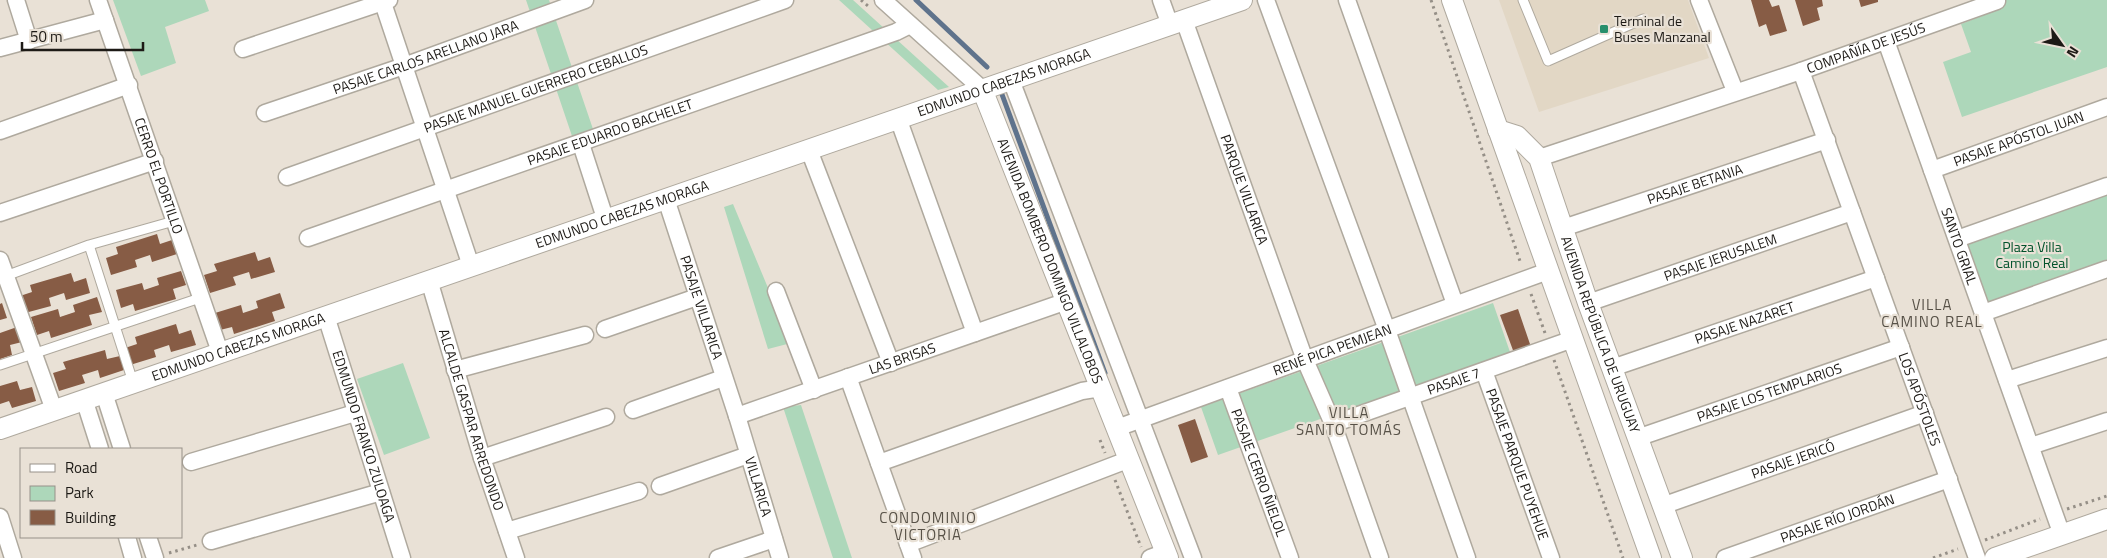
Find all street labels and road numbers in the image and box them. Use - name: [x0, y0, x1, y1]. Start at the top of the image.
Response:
- street label: PASAJE CARLOS ARELLANO JARA: [330, 14, 522, 99]
- street label: COMPAÑÍA DE JESÚS: [1803, 16, 1928, 78]
- street label: PASAJE MANUEL GUERRERO CEBALLOS: [421, 39, 651, 138]
- street label: EDMUNDO CABEZAS MORAGA: [914, 42, 1094, 121]
- street label: PASAJE EDUARDO BACHELET: [524, 93, 696, 170]
- street label: PASAJE APÓSTOL JUAN: [1950, 105, 2087, 171]
- street label: CERRO EL PORTILLO: [130, 115, 189, 237]
- street label: PARQUE VILLARICA: [1216, 132, 1274, 248]
- street label: AVENIDA BOMBERO DOMINGO VILLALOBOS: [993, 135, 1109, 387]
- street label: PASAJE BETANIA: [1644, 158, 1746, 209]
- street label: EDMUNDO CABEZAS MORAGA: [532, 174, 712, 253]
- street label: SANTO GRIAL: [1936, 205, 1983, 288]
- street label: PASAJE JERUSALEM: [1661, 228, 1780, 286]
- street label: AVENIDA REPÚBLICA DE URUGUAY: [1556, 233, 1646, 436]
- street label: PASAJE VILLARICA: [675, 252, 729, 363]
- street label: PASAJE NAZARET: [1692, 295, 1798, 349]
- street label: EDMUNDO CABEZAS MORAGA: [149, 306, 328, 386]
- street label: RENÉ PICA PEMJEAN: [1270, 318, 1394, 380]
- street label: ALCALDE GASPAR ARREDONDO: [434, 326, 510, 513]
- street label: LAS BRISAS: [866, 337, 938, 379]
- street label: EDMUNDO FRANCO ZULOAGA: [327, 347, 401, 525]
- street label: LOS APÓSTOLES: [1894, 349, 1947, 449]
- street label: PASAJE LOS TEMPLARIOS: [1694, 357, 1845, 427]
- street label: PASAJE 7: [1424, 362, 1483, 400]
- street label: PASAJE PARQUE PUYEHUE: [1481, 385, 1555, 543]
- street label: PASAJE CERRO ÑIELOL: [1226, 405, 1292, 540]
- street label: PASAJE JERICÓ: [1748, 435, 1838, 484]
- street label: VILLARICA: [740, 454, 778, 519]
- street label: PASAJE RÍO JORDÁN: [1777, 488, 1897, 548]

